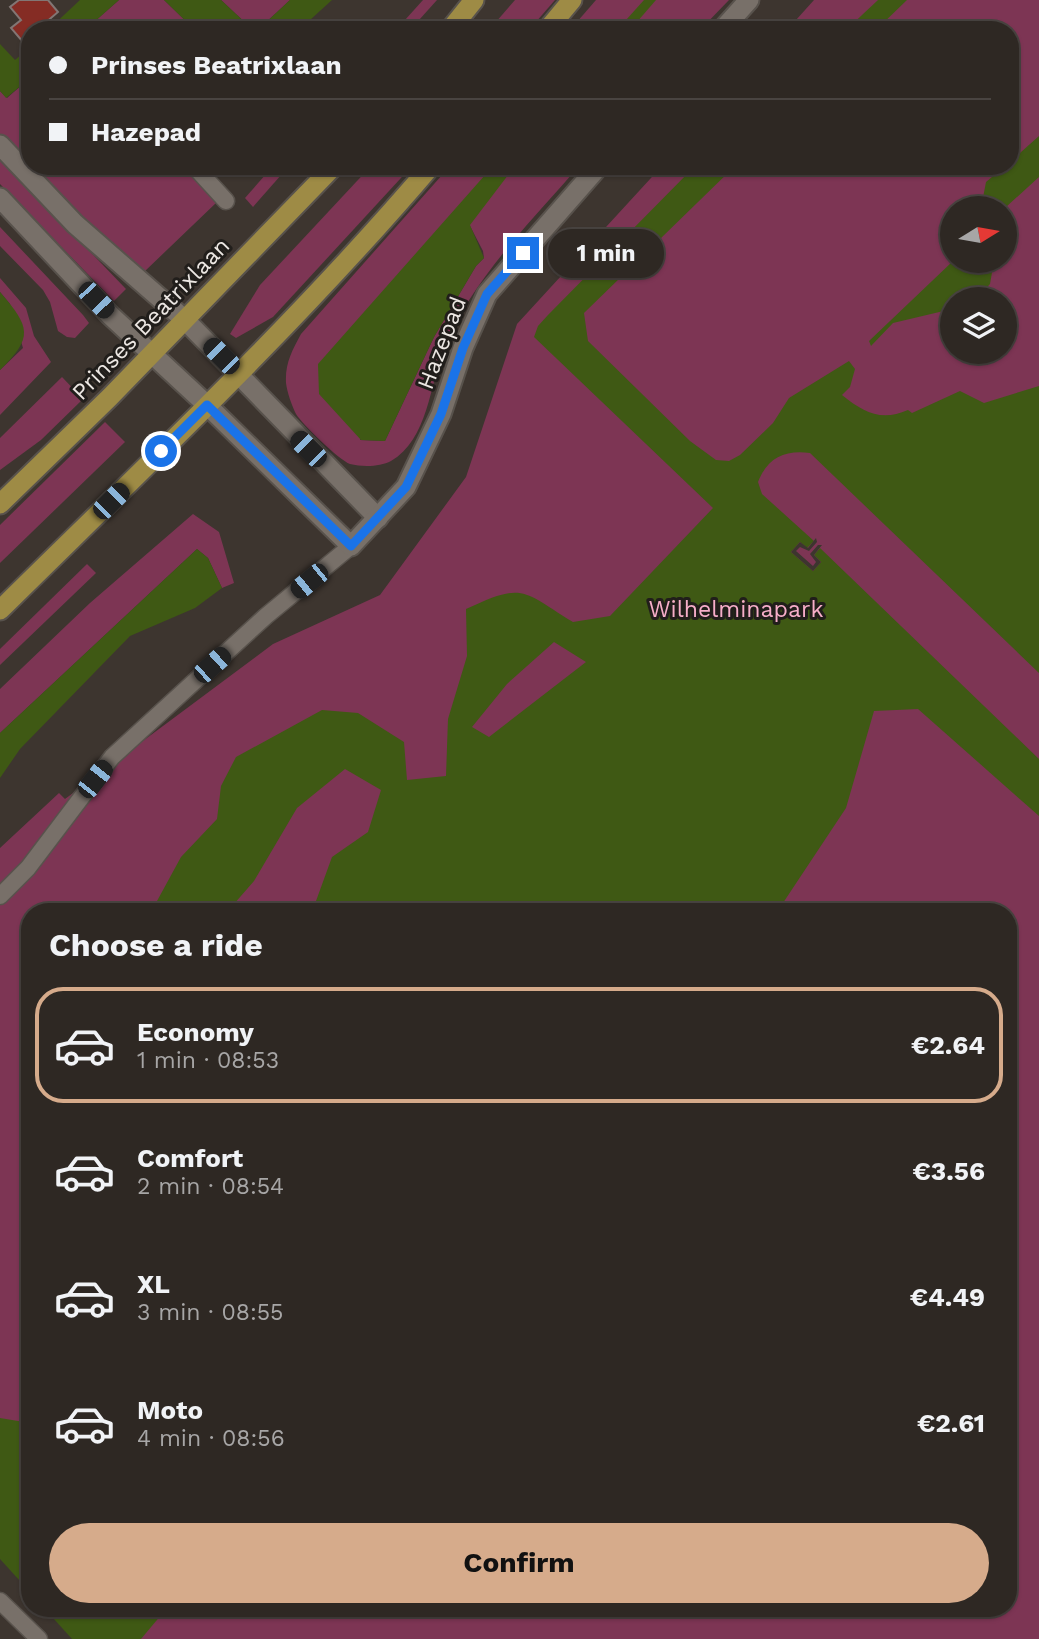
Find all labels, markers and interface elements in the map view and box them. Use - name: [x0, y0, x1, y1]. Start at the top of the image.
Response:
- text: Prinses Beatrixlaan: [91, 50, 342, 80]
- text: Hazepad: [91, 117, 201, 147]
- north arrow: [940, 196, 1017, 273]
- map controls: [940, 196, 1017, 364]
- callout: 1 min: [548, 229, 663, 278]
- street label: Prinses Beatrixlaan: [67, 232, 235, 406]
- route end: [507, 237, 539, 269]
- text: 1 min: [576, 240, 636, 267]
- car: [74, 278, 119, 322]
- button: layers: [940, 287, 1017, 364]
- street label: Hazepad: [412, 293, 472, 393]
- car: [199, 334, 244, 378]
- car: [286, 427, 331, 471]
- route start: [145, 435, 177, 467]
- car: [89, 479, 134, 523]
- car: [287, 560, 332, 602]
- park label: Wilhelminapark: [649, 596, 823, 623]
- car: [190, 643, 235, 687]
- car: [74, 756, 117, 802]
- text: Choose a ride: [49, 926, 263, 964]
- icon: car: [53, 1014, 116, 1077]
- text: Economy: [137, 1017, 254, 1047]
- text: €2.64: [911, 1030, 985, 1060]
- text: 1 min · 08:53: [137, 1047, 279, 1074]
- icon: car: [53, 1140, 116, 1203]
- text: Comfort: [137, 1143, 243, 1173]
- text: €3.56: [913, 1156, 985, 1186]
- text: 2 min · 08:54: [137, 1173, 284, 1200]
- icon: car: [53, 1266, 116, 1329]
- text: XL: [137, 1269, 170, 1299]
- text: €4.49: [910, 1282, 985, 1312]
- text: 3 min · 08:55: [137, 1299, 283, 1326]
- icon: car: [53, 1392, 116, 1455]
- text: Moto: [137, 1395, 203, 1425]
- text: €2.61: [917, 1408, 985, 1438]
- text: 4 min · 08:56: [137, 1425, 285, 1452]
- button: Confirm: [49, 1523, 989, 1603]

